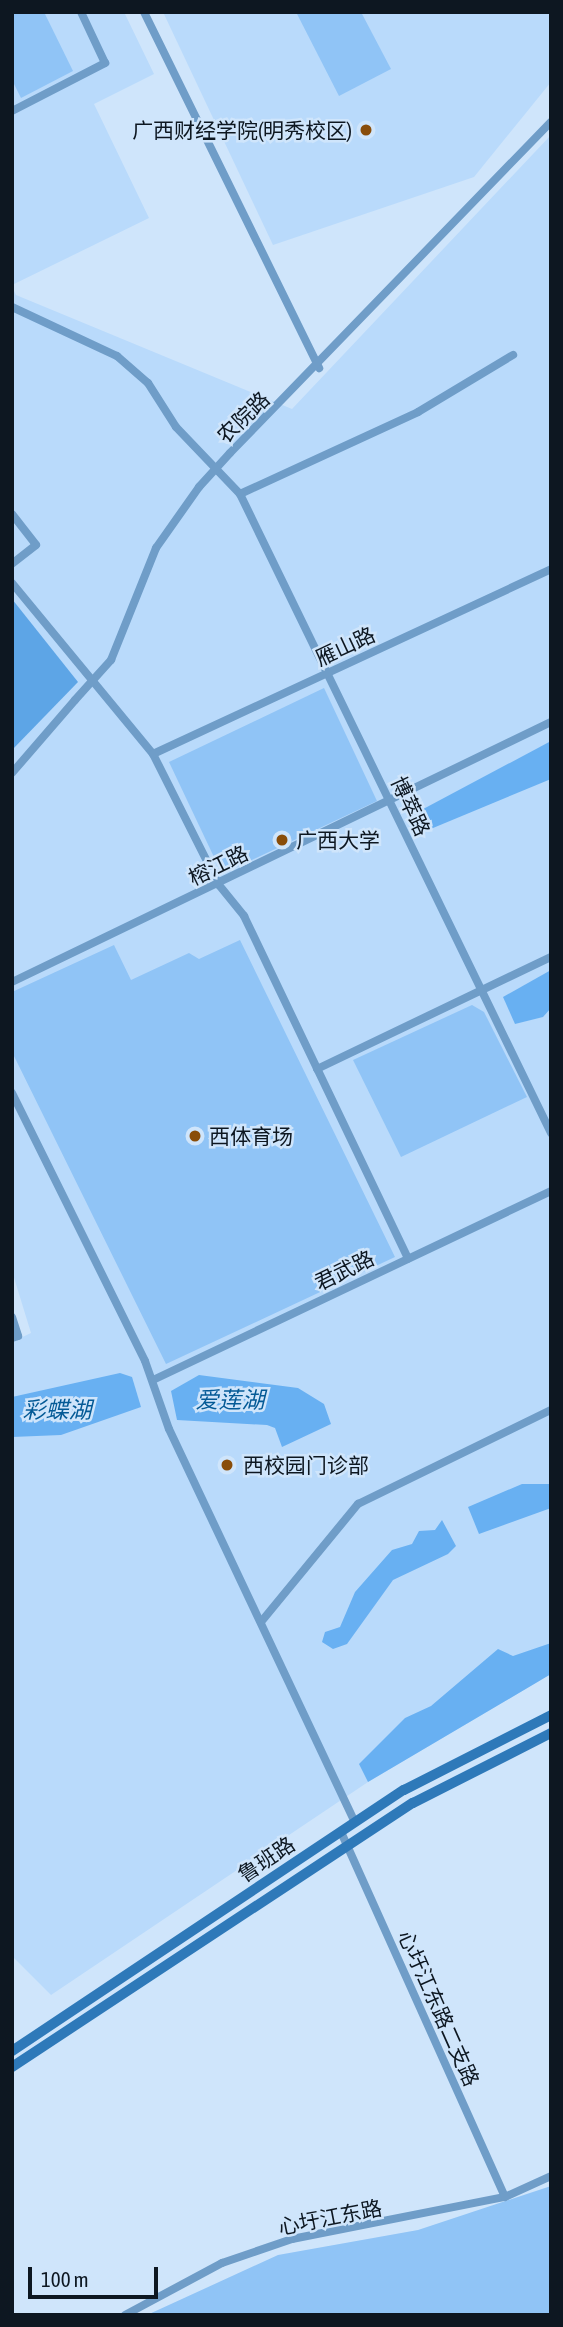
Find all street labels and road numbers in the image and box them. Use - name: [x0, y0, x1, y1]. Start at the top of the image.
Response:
- street label: 农院路: [212, 386, 274, 448]
- street label: 雁山路: [311, 621, 379, 671]
- street label: 博萃路: [386, 772, 436, 840]
- street label: 榕江路: [184, 840, 252, 890]
- street label: 君武路: [310, 1245, 378, 1295]
- street label: 鲁班路: [233, 1831, 299, 1887]
- street label: 心圩江东路二支路: [393, 1926, 485, 2090]
- street label: 心圩江东路: [276, 2195, 384, 2239]

